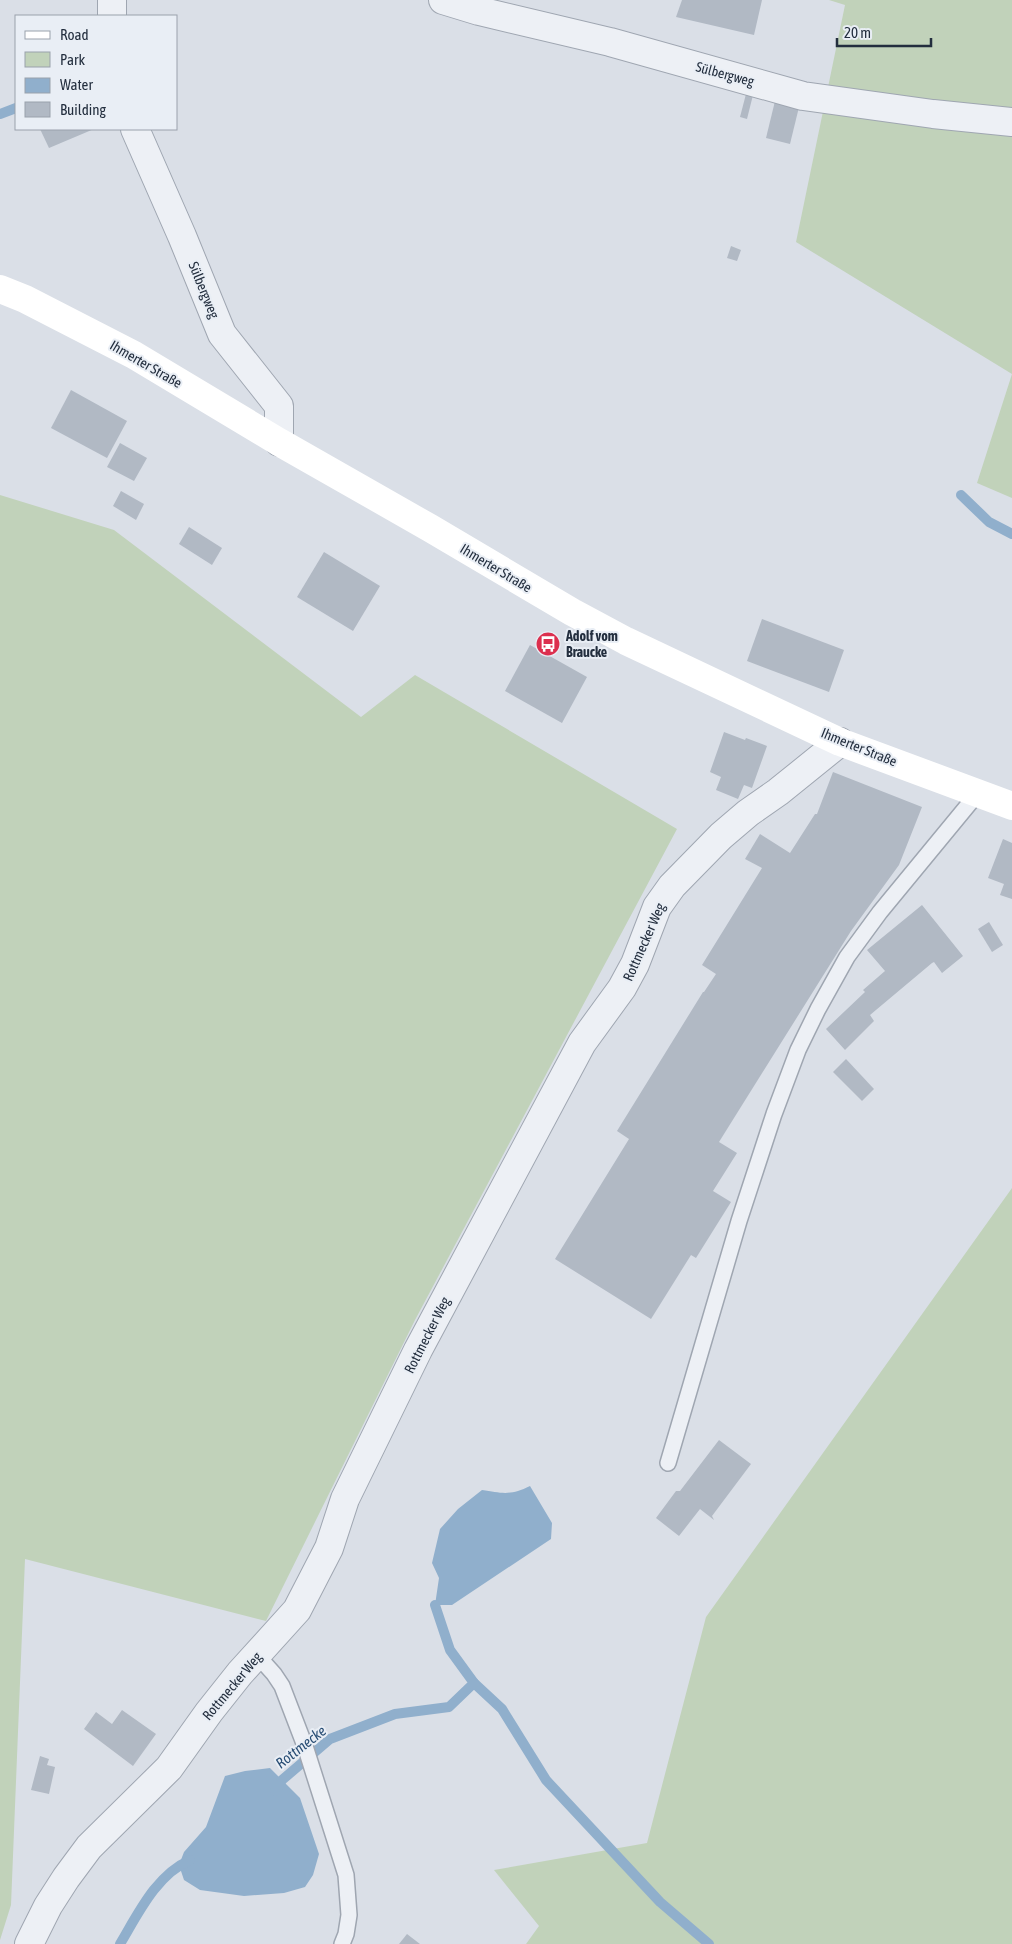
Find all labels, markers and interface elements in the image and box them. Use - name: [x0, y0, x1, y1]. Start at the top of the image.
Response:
- legend: [15, 15, 178, 130]
- scale bar: [837, 15, 931, 47]
- text: 20 m: [844, 24, 871, 41]
- text: Road: [60, 26, 89, 43]
- text: Park: [60, 51, 85, 68]
- street label: Sülbergweg: [694, 59, 756, 89]
- text: Water: [60, 76, 93, 93]
- text: Building: [60, 101, 106, 118]
- street label: Sülbergweg: [185, 259, 223, 321]
- street label: Ihmerter Straße: [107, 337, 185, 391]
- street label: Ihmerter Straße: [457, 540, 535, 596]
- place label: Adolf vom Braucke: [565, 628, 618, 660]
- bus stop icon: Adolf vom Braucke: [535, 631, 561, 657]
- street label: Ihmerter Straße: [819, 725, 899, 769]
- street label: Rottmecker Weg: [620, 901, 668, 983]
- street label: Rottmecker Weg: [401, 1294, 453, 1376]
- street label: Rottmecker Weg: [199, 1649, 265, 1723]
- water label: Rottmecke: [272, 1722, 329, 1772]

